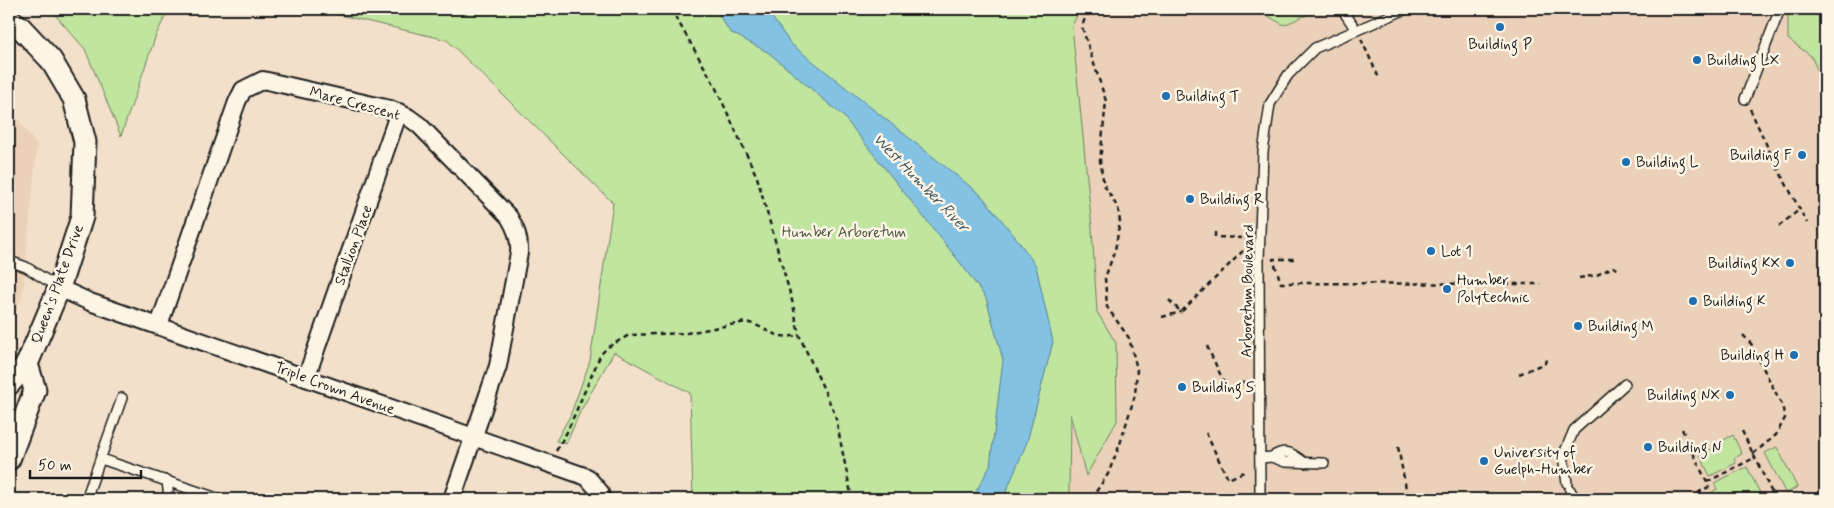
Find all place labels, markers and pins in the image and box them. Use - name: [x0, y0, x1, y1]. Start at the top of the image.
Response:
- marker: Building P: [1494, 21, 1506, 33]
- place label: Building P: [1468, 35, 1532, 56]
- place label: Building LX: [1707, 51, 1779, 72]
- marker: Building LX: [1691, 54, 1703, 66]
- place label: Building T: [1176, 87, 1240, 108]
- marker: Building T: [1160, 90, 1172, 102]
- place label: Building F: [1730, 146, 1792, 167]
- marker: Building F: [1796, 149, 1808, 161]
- place label: Building L: [1636, 153, 1699, 174]
- marker: Building L: [1620, 156, 1632, 168]
- place label: Building R: [1200, 190, 1265, 211]
- marker: Building R: [1184, 193, 1196, 205]
- place label: Lot 1: [1441, 242, 1472, 262]
- marker: Lot 1: [1425, 245, 1437, 257]
- place label: Building KX: [1708, 254, 1780, 275]
- marker: Building KX: [1784, 257, 1796, 269]
- place label: Humber Polytechnic: [1457, 271, 1529, 308]
- marker: Humber Polytechnic: [1441, 283, 1453, 295]
- place label: Building K: [1703, 292, 1766, 313]
- marker: Building K: [1687, 295, 1699, 307]
- place label: Building M: [1588, 317, 1654, 338]
- marker: Building M: [1572, 320, 1584, 332]
- place label: Building H: [1720, 346, 1784, 367]
- marker: Building H: [1788, 349, 1800, 361]
- place label: Building S: [1192, 378, 1255, 399]
- marker: Building S: [1176, 381, 1188, 393]
- place label: Building NX: [1647, 386, 1720, 407]
- marker: Building NX: [1724, 389, 1736, 401]
- place label: Building N: [1658, 438, 1722, 459]
- marker: Building N: [1642, 441, 1654, 453]
- place label: University of Guelph-Humber: [1494, 443, 1593, 480]
- marker: University of Guelph-Humber: [1478, 455, 1490, 467]

